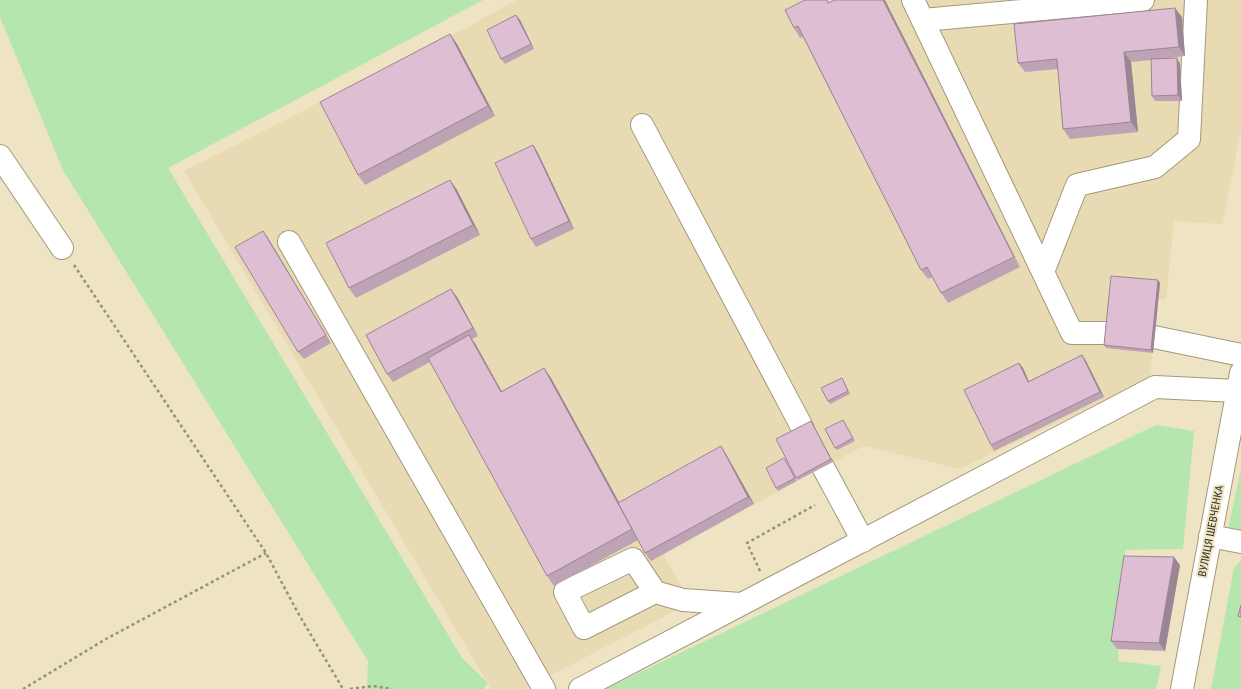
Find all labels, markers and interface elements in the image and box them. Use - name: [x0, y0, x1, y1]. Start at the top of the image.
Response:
- street label: ВУЛИЦЯ ШЕВЧЕНКА: [1196, 484, 1226, 578]

